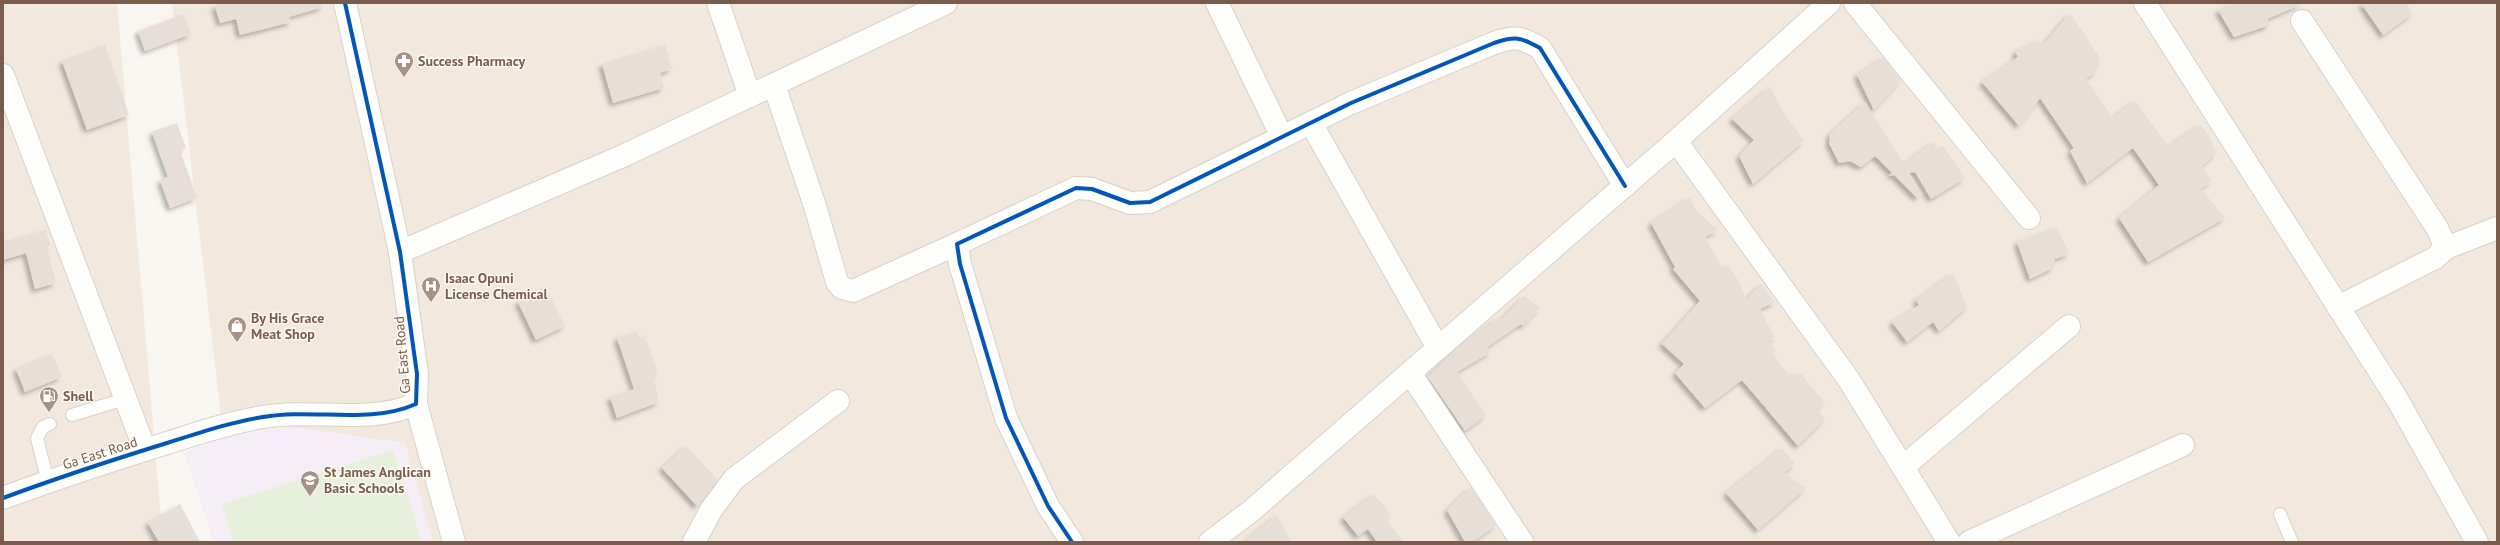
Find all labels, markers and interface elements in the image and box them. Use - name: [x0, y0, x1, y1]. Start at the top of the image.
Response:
- pharmacy icon: Success Pharmacy: [393, 50, 415, 78]
- place label: Success Pharmacy: [418, 52, 526, 70]
- place label: Isaac Opuni License Chemical: [445, 269, 549, 303]
- hospital icon: Isaac Opuni License Chemical: [420, 275, 442, 303]
- place label: By His Grace Meat Shop: [251, 309, 324, 343]
- shop icon: By His Grace Meat Shop: [226, 315, 248, 343]
- street label: Ga East Road: [390, 316, 414, 394]
- fuel station icon: Shell: [38, 385, 60, 413]
- place label: Shell: [63, 387, 94, 405]
- street label: Ga East Road: [60, 432, 140, 474]
- place label: St James Anglican Basic Schools: [324, 463, 431, 497]
- school or university icon: St James Anglican Basic Schools: [299, 469, 321, 497]

